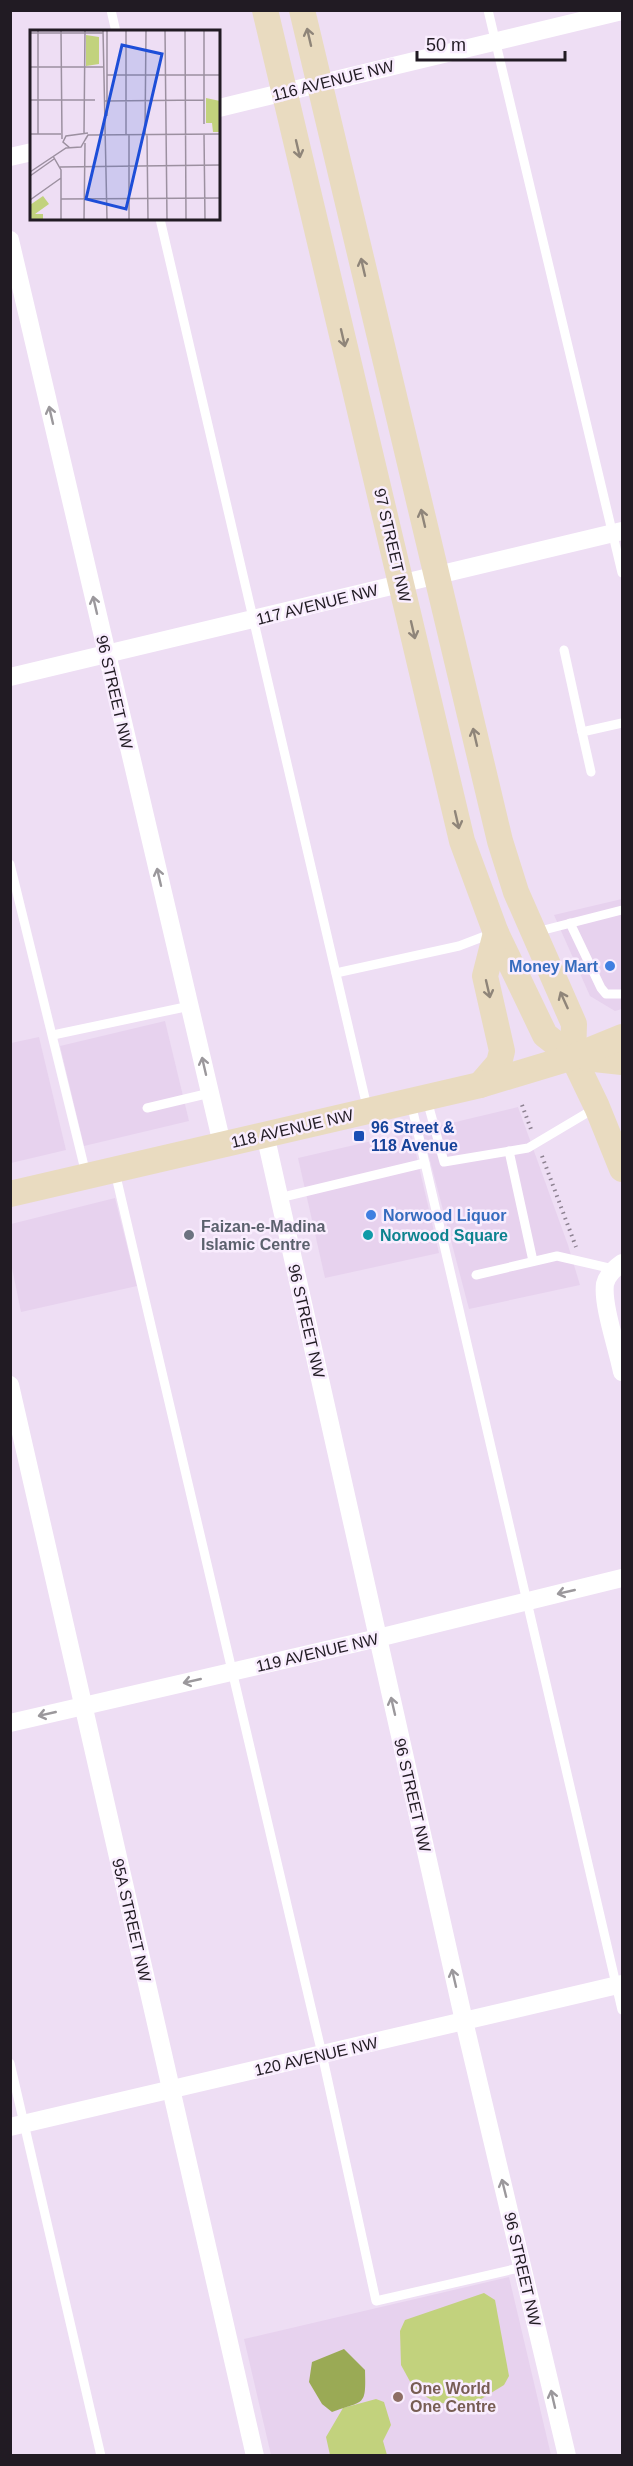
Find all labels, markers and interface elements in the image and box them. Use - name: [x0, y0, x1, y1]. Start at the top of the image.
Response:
- scale bar: [417, 24, 566, 62]
- one-way arrow: [302, 27, 314, 46]
- inset map: [30, 30, 220, 220]
- text: 50 m: [426, 35, 466, 55]
- street label: 116 AVENUE NW: [271, 57, 397, 104]
- one-way arrow: [293, 139, 304, 158]
- one-way arrow: [357, 258, 369, 277]
- one-way arrow: [338, 329, 350, 348]
- one-way arrow: [44, 406, 56, 425]
- street label: 97 STREET NW: [371, 487, 414, 604]
- one-way arrow: [417, 509, 429, 528]
- street label: 117 AVENUE NW: [255, 581, 381, 628]
- one-way arrow: [88, 596, 100, 615]
- one-way arrow: [407, 621, 419, 640]
- street label: 96 STREET NW: [93, 634, 136, 751]
- one-way arrow: [469, 727, 481, 746]
- one-way arrow: [452, 810, 464, 829]
- one-way arrow: [152, 868, 164, 887]
- place label: Money Mart: [509, 958, 599, 975]
- marker: Money Mart: [603, 959, 617, 973]
- one-way arrow: [483, 980, 495, 999]
- one-way arrow: [557, 992, 569, 1010]
- one-way arrow: [198, 1057, 209, 1077]
- street label: 118 AVENUE NW: [229, 1106, 356, 1151]
- place label: 96 Street & 118 Avenue: [371, 1119, 458, 1154]
- marker: 96 Street & 118 Avenue: [352, 1129, 366, 1143]
- place label: Norwood Liquor: [383, 1207, 507, 1224]
- marker: Norwood Liquor: [364, 1208, 378, 1222]
- place label: Faizan-e-Madina Islamic Centre: [201, 1218, 326, 1253]
- place label: Norwood Square: [380, 1227, 508, 1244]
- marker: Faizan-e-Madina Islamic Centre: [182, 1228, 196, 1242]
- marker: Norwood Square: [361, 1228, 375, 1242]
- street label: 96 STREET NW: [285, 1263, 328, 1380]
- one-way arrow: [556, 1586, 575, 1598]
- street label: 119 AVENUE NW: [254, 1630, 381, 1675]
- one-way arrow: [183, 1676, 202, 1687]
- one-way arrow: [387, 1697, 398, 1716]
- one-way arrow: [38, 1709, 57, 1721]
- street label: 96 STREET NW: [391, 1737, 434, 1854]
- street label: 95A STREET NW: [109, 1857, 154, 1984]
- one-way arrow: [448, 1969, 459, 1988]
- street label: 120 AVENUE NW: [253, 2034, 380, 2079]
- one-way arrow: [497, 2179, 509, 2198]
- street label: 96 STREET NW: [501, 2211, 544, 2328]
- place label: One World One Centre: [410, 2380, 496, 2415]
- one-way arrow: [547, 2389, 559, 2408]
- marker: One World One Centre: [391, 2390, 405, 2404]

